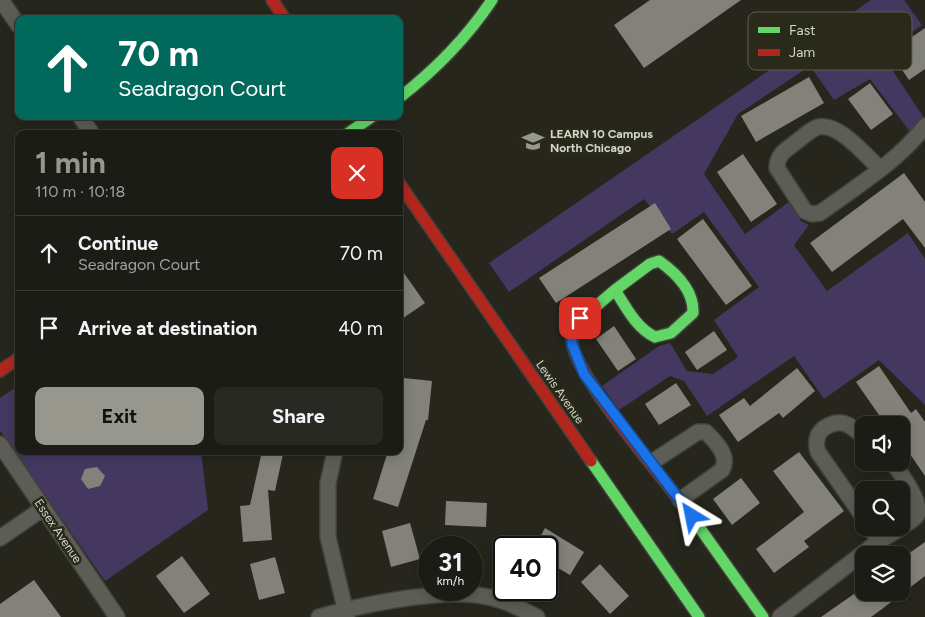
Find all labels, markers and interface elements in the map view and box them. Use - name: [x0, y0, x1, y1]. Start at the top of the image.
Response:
- legend: [748, 12, 912, 70]
- text: Fast: [789, 22, 815, 39]
- text: 70 m: [118, 33, 199, 75]
- icon: ahead: [35, 35, 100, 100]
- text: Jam: [789, 44, 815, 61]
- text: Seadragon Court: [118, 75, 286, 102]
- place label: LEARN 10 Campus North Chicago: [550, 127, 653, 155]
- school or university icon: LEARN 10 Campus North Chicago: [520, 128, 546, 154]
- text: 1 min: [35, 144, 106, 181]
- button: close: [331, 147, 383, 199]
- text: 110 m · 10:18: [35, 182, 125, 201]
- text: Continue: [78, 232, 158, 255]
- icon: ahead: [35, 239, 63, 267]
- text: 70 m: [340, 242, 383, 265]
- text: Seadragon Court: [78, 255, 200, 274]
- pin: [559, 297, 601, 339]
- icon: arrive: [566, 304, 594, 332]
- icon: arrive: [35, 314, 63, 342]
- text: Arrive at destination: [78, 317, 257, 340]
- text: 40 m: [338, 317, 383, 340]
- street label: Lewis Avenue: [533, 358, 587, 427]
- button: Exit: [35, 387, 204, 445]
- button: Share: [214, 387, 383, 445]
- map controls: [855, 416, 910, 601]
- button: sound: [855, 416, 910, 471]
- button: search: [855, 481, 910, 536]
- position arrow: [665, 489, 717, 541]
- street label: Essex Avenue: [31, 496, 85, 566]
- speed limit sign: 40: [493, 536, 558, 601]
- button: layers: [855, 546, 910, 601]
- text: 31: [438, 547, 463, 577]
- text: km/h: [437, 574, 464, 588]

